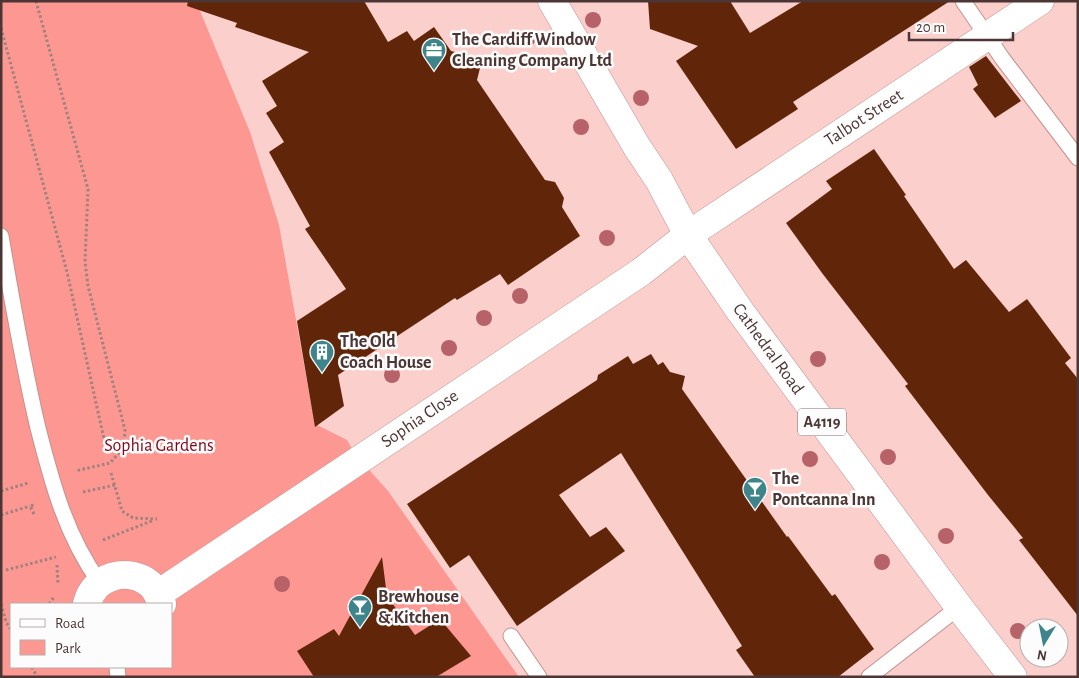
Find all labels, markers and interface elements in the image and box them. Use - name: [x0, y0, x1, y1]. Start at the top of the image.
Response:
- scale bar: [909, 10, 1013, 42]
- text: 20 m: [916, 20, 945, 35]
- place label: The Cardiff Window Cleaning Company Ltd: [452, 31, 613, 70]
- office icon: The Cardiff Window Cleaning Company Ltd: [421, 37, 447, 71]
- street label: Talbot Street: [822, 86, 907, 150]
- street label: Cathedral Road: [729, 300, 807, 398]
- place label: The Old Coach House: [340, 333, 432, 372]
- building icon: The Old Coach House: [309, 339, 335, 373]
- street label: Sophia Close: [378, 387, 462, 451]
- road number: A4119: [798, 408, 846, 436]
- park label: Sophia Gardens: [104, 437, 214, 455]
- place label: The Pontcanna Inn: [772, 470, 875, 509]
- bar icon: The Pontcanna Inn: [742, 476, 768, 510]
- place label: Brewhouse & Kitchen: [378, 588, 459, 627]
- bar icon: Brewhouse & Kitchen: [347, 594, 373, 628]
- legend: [10, 603, 172, 668]
- text: Road: [55, 616, 85, 631]
- north arrow: [1019, 618, 1069, 668]
- text: Park: [55, 641, 81, 656]
- text: N: [1036, 647, 1048, 663]

